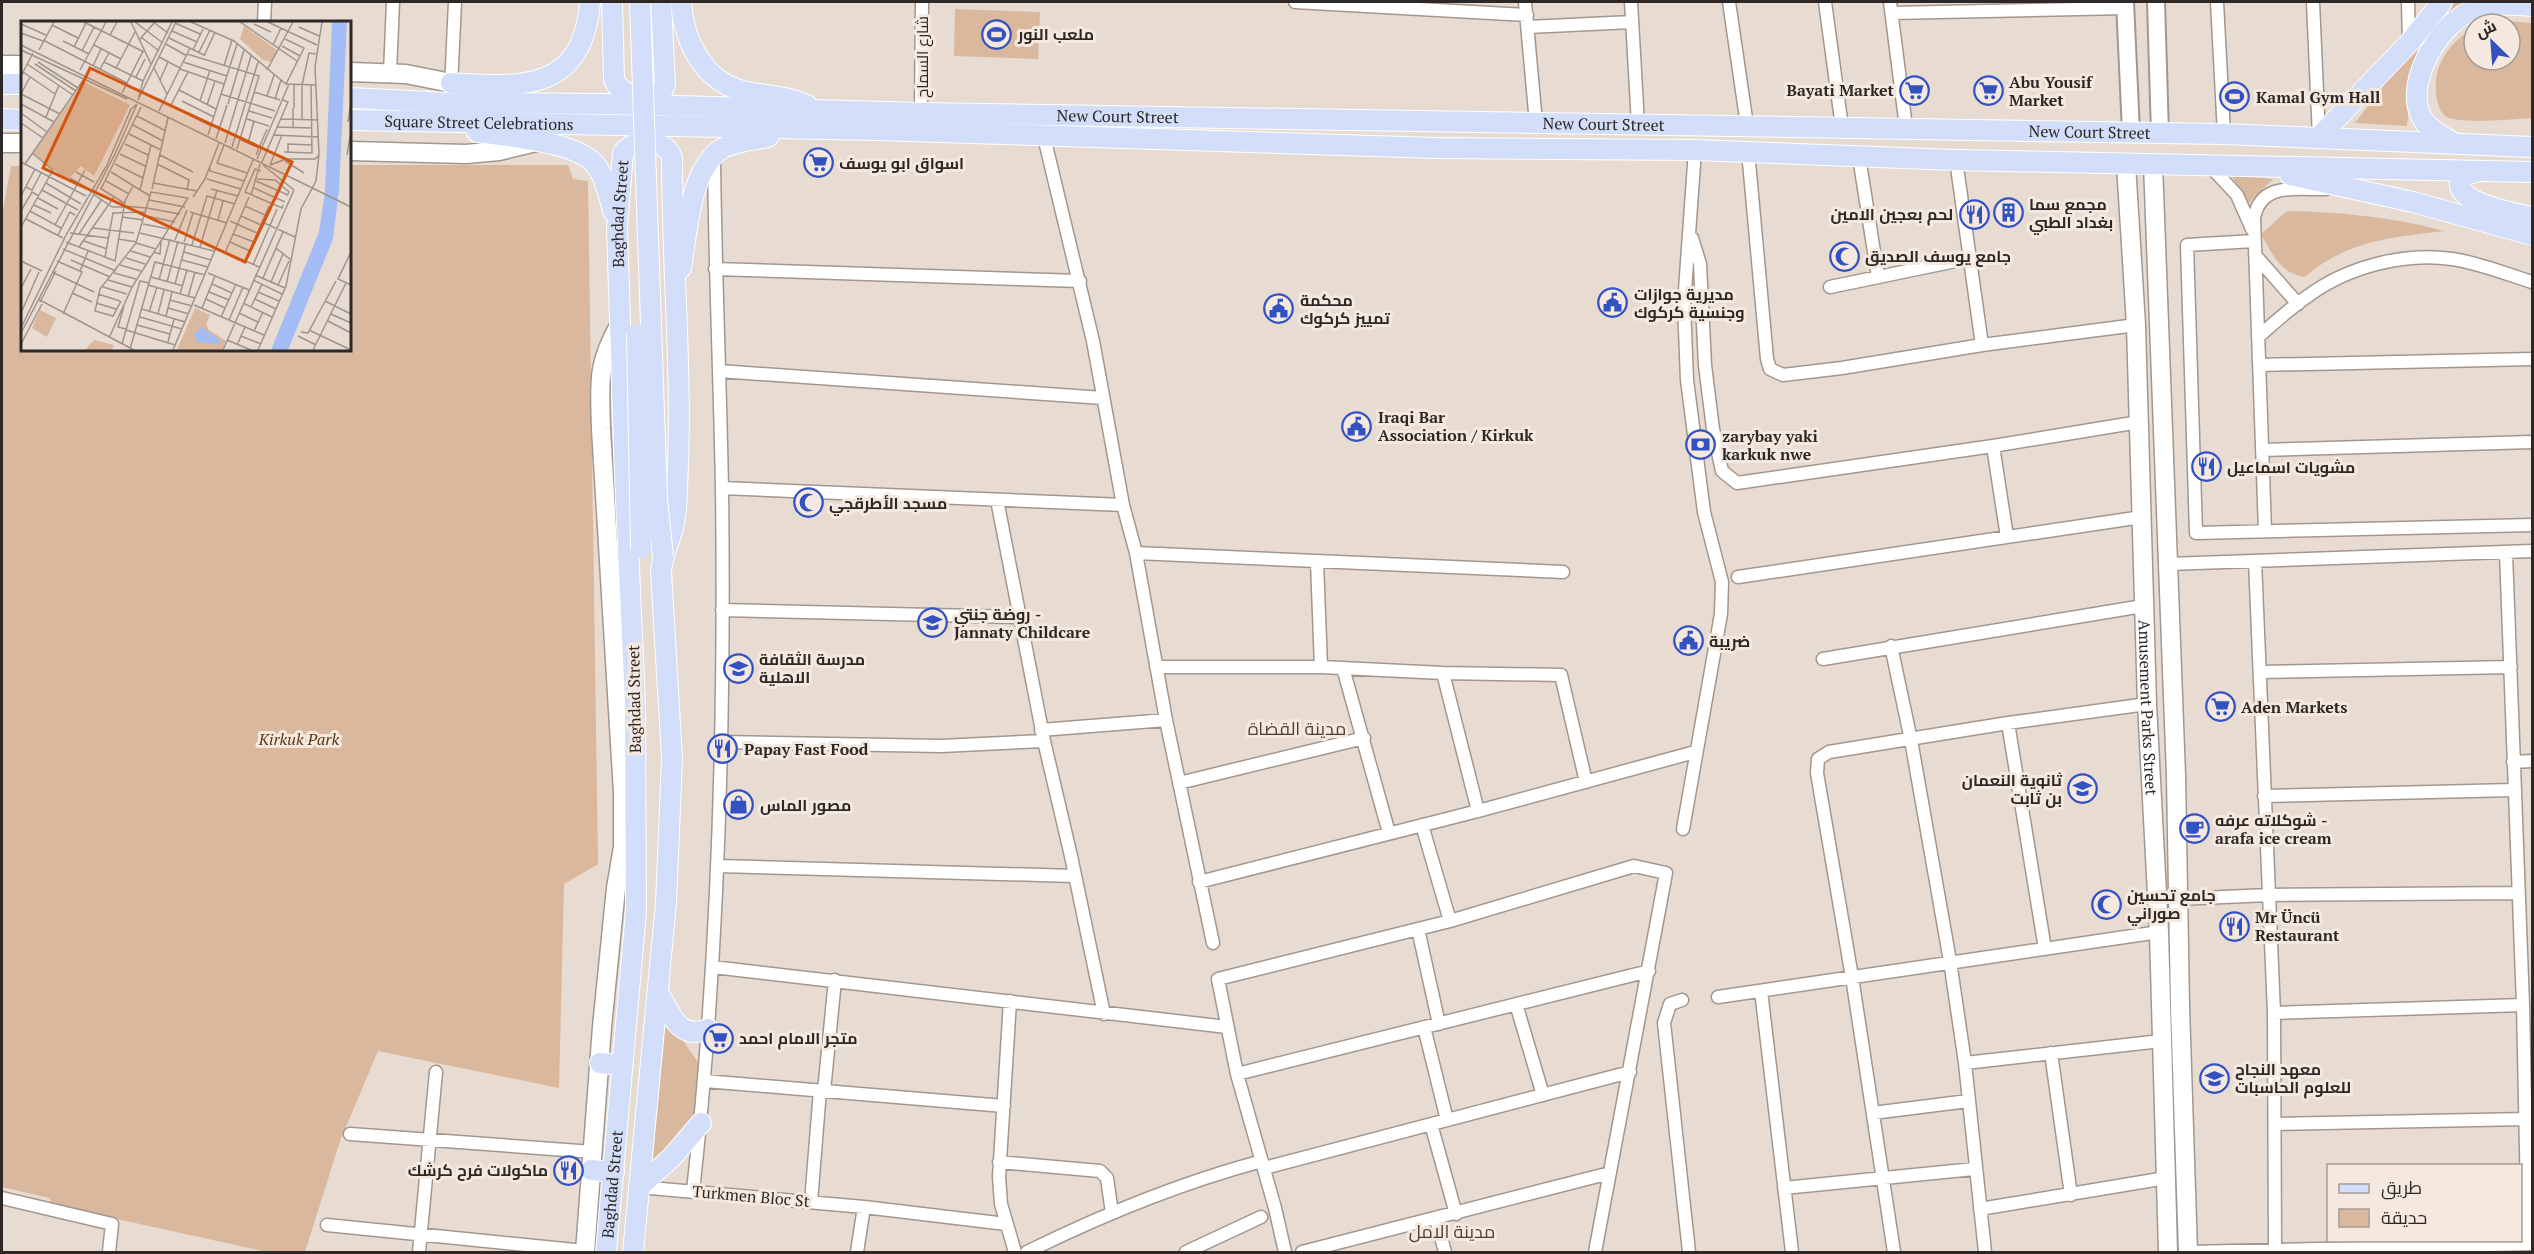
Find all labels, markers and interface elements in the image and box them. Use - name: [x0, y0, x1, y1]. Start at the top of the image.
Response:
- north arrow: [2462, 12, 2522, 72]
- text: ش: [2472, 14, 2500, 43]
- street label: شارع السماح: [911, 16, 934, 98]
- sports icon: ملعب النور: [981, 18, 1013, 50]
- inset map: [21, 21, 351, 351]
- place label: ملعب النور: [1017, 23, 1094, 45]
- place label: Abu Yousif Market: [2009, 71, 2094, 111]
- supermarket icon: Bayati Market: [1899, 74, 1931, 106]
- supermarket icon: Abu Yousif Market: [1972, 75, 2004, 107]
- place label: Bayati Market: [1787, 79, 1895, 101]
- sports icon: Kamal Gym Hall: [2219, 81, 2251, 113]
- place label: Kamal Gym Hall: [2256, 86, 2380, 108]
- street label: New Court Street: [1057, 104, 1179, 128]
- street label: Square Street Celebrations: [384, 110, 574, 135]
- street label: New Court Street: [1542, 112, 1665, 136]
- street label: New Court Street: [2028, 120, 2151, 144]
- supermarket icon: اسواق ابو يوسف: [802, 147, 834, 179]
- place label: اسواق ابو يوسف: [839, 152, 964, 174]
- street label: Baghdad Street: [606, 159, 633, 268]
- place label: مجمع سما بغداد الطبي: [2029, 193, 2113, 235]
- building icon: مجمع سما بغداد الطبي: [1992, 197, 2024, 229]
- restaurant icon: لحم بعجين الامين: [1958, 198, 1990, 230]
- place label: لحم بعجين الامين: [1831, 203, 1953, 226]
- mosque icon: جامع يوسف الصديق: [1828, 240, 1860, 272]
- place label: جامع يوسف الصديق: [1865, 245, 2011, 267]
- place label: مديرية جوازات وجنسية كركوك: [1634, 283, 1744, 323]
- public building icon: مديرية جوازات وجنسية كركوك: [1597, 287, 1629, 319]
- place label: محكمة تمييز كركوك: [1300, 289, 1391, 329]
- public building icon: محكمة تمييز كركوك: [1263, 293, 1295, 325]
- place label: Iraqi Bar Association / Kirkuk: [1378, 406, 1534, 446]
- public building icon: Iraqi Bar Association / Kirkuk: [1341, 410, 1373, 442]
- place label: zarybay yaki karkuk nwe: [1722, 425, 1818, 465]
- bank icon: zarybay yaki karkuk nwe: [1685, 429, 1717, 461]
- restaurant icon: مشويات اسماعيل: [2190, 451, 2222, 483]
- place label: مشويات اسماعيل: [2227, 456, 2355, 478]
- mosque icon: مسجد الأطرقجي: [792, 487, 824, 519]
- place label: مسجد الأطرقجي: [829, 492, 947, 516]
- place label: روضة جنتي - Jannaty Childcare: [954, 603, 1091, 643]
- school or university icon: روضة جنتي - Jannaty Childcare: [917, 607, 949, 639]
- street label: Amusement Parks Street: [2134, 619, 2163, 796]
- public building icon: ضريبة: [1672, 625, 1704, 657]
- place label: ضريبة: [1709, 630, 1750, 652]
- street label: Baghdad Street: [622, 645, 646, 753]
- place label: مدرسة الثقافة الاهلية: [759, 648, 865, 688]
- school or university icon: مدرسة الثقافة الاهلية: [722, 652, 754, 684]
- supermarket icon: Aden Markets: [2204, 691, 2236, 723]
- place label: Aden Markets: [2241, 696, 2347, 718]
- district label: مدينة القضاة: [1248, 716, 1346, 740]
- park label: Kirkuk Park: [258, 728, 339, 750]
- restaurant icon: Papay Fast Food: [707, 733, 739, 765]
- place label: Papay Fast Food: [744, 738, 869, 760]
- place label: ثانوية النعمان بن ثابت: [1962, 769, 2063, 809]
- school or university icon: ثانوية النعمان بن ثابت: [2067, 773, 2099, 805]
- shop icon: مصور الماس: [723, 789, 755, 821]
- place label: مصور الماس: [760, 794, 851, 816]
- place label: شوكلاته عرفه - arafa ice cream: [2215, 809, 2332, 849]
- cafe icon: شوكلاته عرفه - arafa ice cream: [2178, 813, 2210, 845]
- place label: جامع تحسين صوراني: [2127, 884, 2216, 926]
- mosque icon: جامع تحسين صوراني: [2090, 888, 2122, 920]
- place label: Mr Üncü Restaurant: [2255, 906, 2340, 946]
- restaurant icon: Mr Üncü Restaurant: [2218, 910, 2250, 942]
- supermarket icon: متجر الامام احمد: [702, 1022, 734, 1054]
- place label: متجر الامام احمد: [739, 1027, 858, 1050]
- place label: معهد النجاح للعلوم الحاسبات: [2235, 1058, 2351, 1099]
- school or university icon: معهد النجاح للعلوم الحاسبات: [2198, 1062, 2230, 1094]
- street label: Baghdad Street: [596, 1129, 628, 1239]
- restaurant icon: ماكولات فرح كرشك: [553, 1154, 585, 1186]
- place label: ماكولات فرح كرشك: [408, 1159, 548, 1181]
- legend: [2327, 1164, 2522, 1242]
- text: طريق: [2381, 1175, 2422, 1200]
- street label: Turkmen Bloc St: [691, 1180, 811, 1212]
- text: حديقة: [2381, 1205, 2427, 1229]
- district label: مدينة الامل: [1409, 1219, 1495, 1243]

